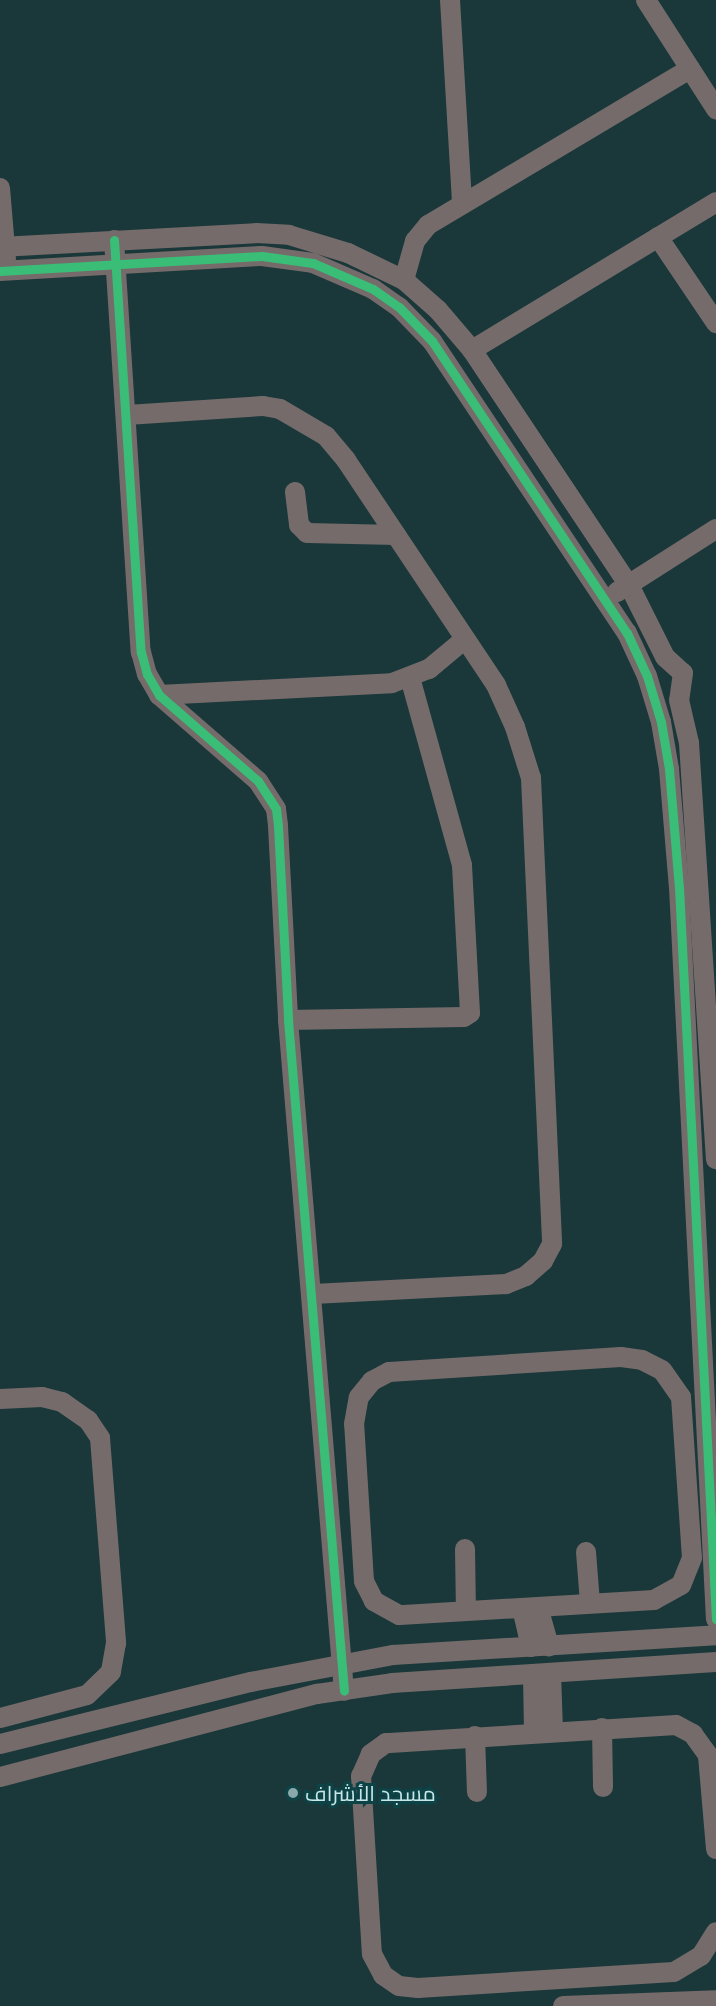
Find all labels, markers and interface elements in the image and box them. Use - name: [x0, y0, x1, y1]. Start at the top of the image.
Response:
- place label: مسجد الأشراف: [305, 1780, 436, 1806]
- marker: مسجد الأشراف: [286, 1786, 300, 1800]

